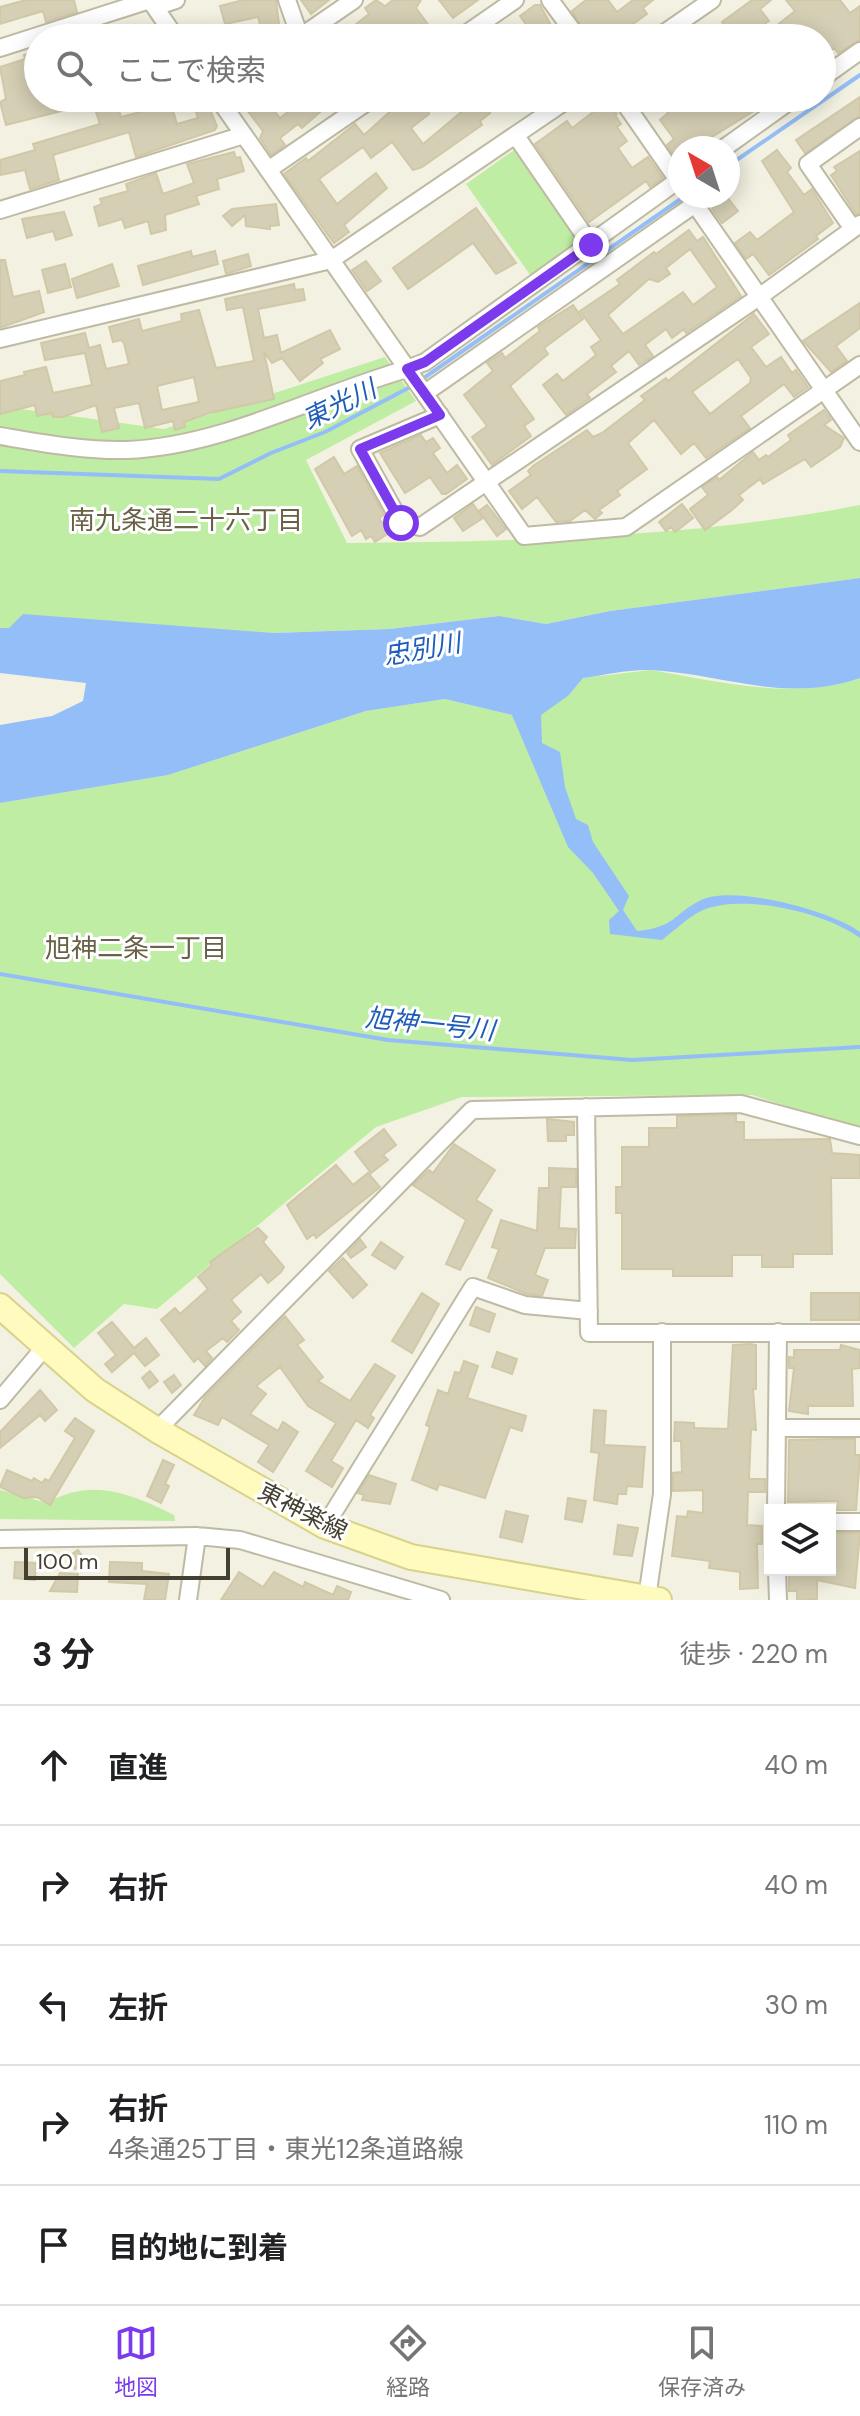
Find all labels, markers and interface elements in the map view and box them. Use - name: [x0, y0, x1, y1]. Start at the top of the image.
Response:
- search box: [24, 24, 836, 112]
- icon: search: [52, 46, 96, 90]
- text: ここで検索: [116, 51, 266, 90]
- north arrow: [668, 136, 740, 208]
- route end: [573, 227, 609, 263]
- water label: 東光川: [296, 370, 384, 436]
- district label: 南九条通二十六丁目: [69, 503, 303, 537]
- route start: [383, 505, 419, 541]
- water label: 忠別川: [381, 625, 466, 673]
- district label: 旭神二条一丁目: [45, 931, 227, 965]
- water label: 旭神一号川: [364, 1000, 499, 1048]
- street label: 東神楽線: [253, 1475, 353, 1547]
- map controls: [764, 1504, 836, 1576]
- button: layers: [764, 1504, 836, 1576]
- scale bar: [24, 1544, 230, 1580]
- text: 100 m: [36, 1547, 98, 1576]
- text: 3 分: [32, 1632, 95, 1677]
- text: 徒歩 · 220 m: [679, 1637, 828, 1671]
- icon: ahead: [32, 1743, 76, 1787]
- text: 直進: [108, 1748, 168, 1787]
- text: 40 m: [764, 1748, 828, 1782]
- icon: right: [32, 1863, 76, 1907]
- text: 右折: [108, 1868, 168, 1907]
- text: 40 m: [764, 1868, 828, 1902]
- icon: left: [32, 1983, 76, 2027]
- text: 左折: [108, 1988, 168, 2027]
- text: 30 m: [765, 1988, 828, 2022]
- text: 右折: [108, 2089, 168, 2128]
- icon: right: [32, 2103, 76, 2147]
- text: 110 m: [764, 2108, 828, 2142]
- text: 4条通25丁目・東光12条道路線: [108, 2132, 464, 2166]
- icon: arrive: [32, 2223, 76, 2267]
- text: 目的地に到着: [108, 2228, 288, 2267]
- tab: 地図: [114, 2321, 158, 2402]
- tab: 経路: [386, 2321, 430, 2402]
- tab: 保存済み: [658, 2321, 746, 2402]

